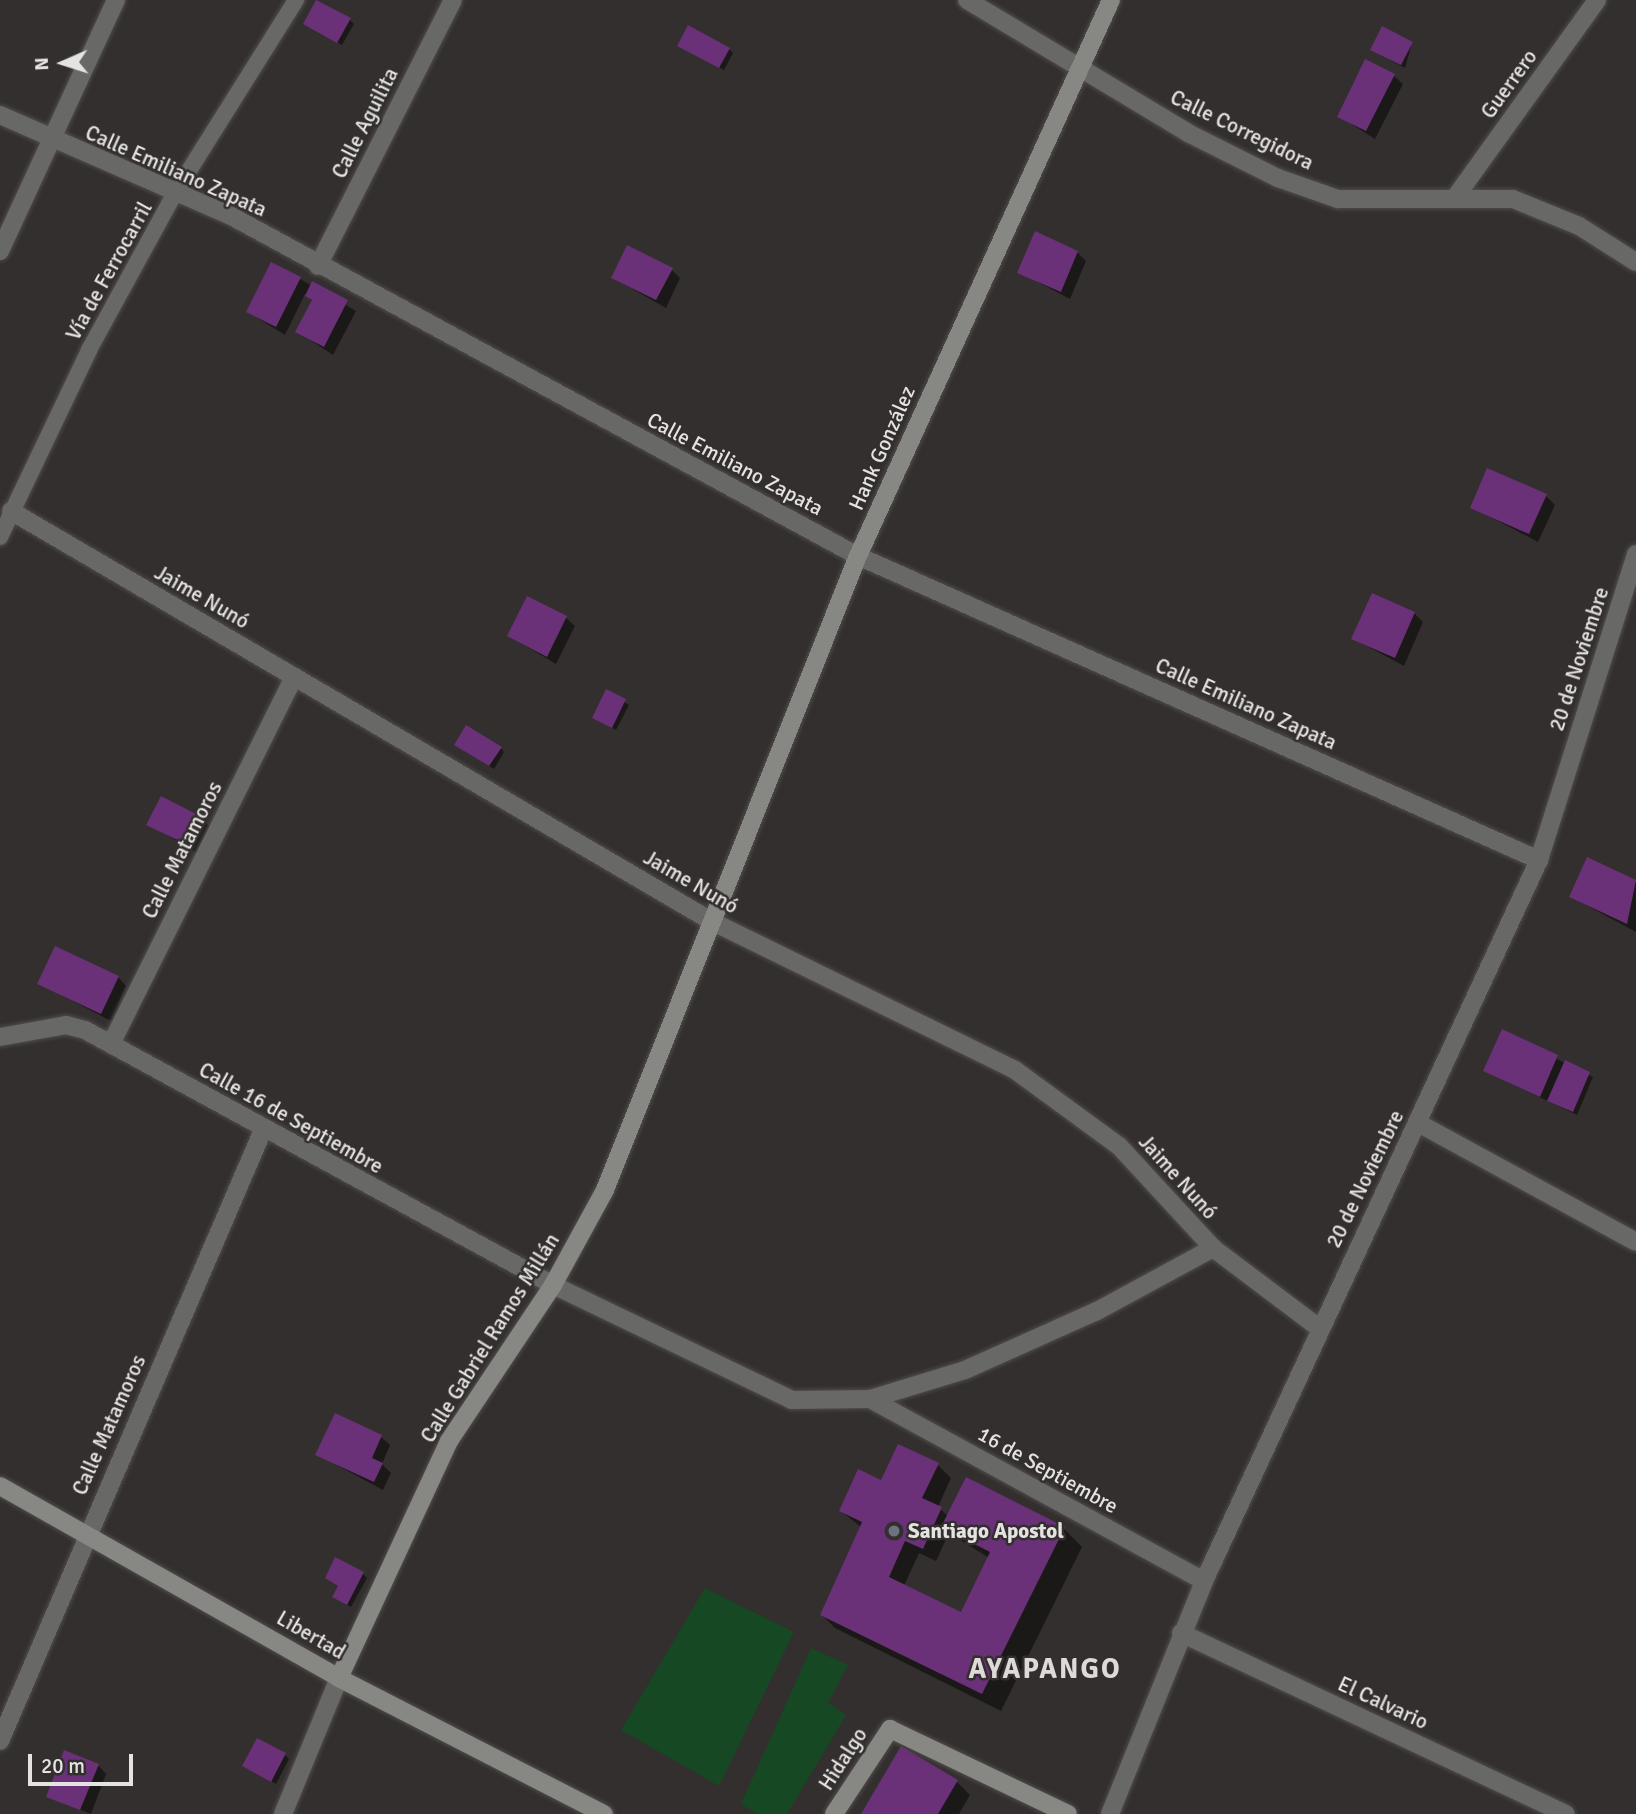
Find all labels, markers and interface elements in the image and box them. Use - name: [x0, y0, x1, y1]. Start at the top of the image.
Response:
- north arrow: [28, 28, 98, 98]
- street label: Guerrero: [1476, 45, 1542, 123]
- text: N: [30, 57, 54, 71]
- street label: Calle Aguilita: [326, 63, 404, 183]
- street label: Calle Corregidora: [1166, 84, 1318, 176]
- street label: Calle Emiliano Zapata: [82, 120, 270, 222]
- street label: Vía de Ferrocarril: [61, 197, 157, 345]
- street label: Hank González: [843, 382, 921, 514]
- street label: Calle Emiliano Zapata: [643, 407, 827, 521]
- street label: Jaime Nunó: [150, 560, 254, 634]
- street label: 20 de Noviembre: [1544, 584, 1614, 734]
- street label: Calle Emiliano Zapata: [1152, 653, 1340, 755]
- street label: Calle Matamoros: [137, 777, 227, 923]
- street label: Jaime Nunó: [639, 845, 743, 919]
- street label: Calle 16 de Septiembre: [195, 1057, 387, 1179]
- street label: 20 de Noviembre: [1321, 1106, 1409, 1252]
- street label: Jaime Nunó: [1133, 1129, 1223, 1225]
- street label: Calle Gabriel Ramos Millán: [415, 1229, 565, 1447]
- street label: Calle Matamoros: [67, 1351, 151, 1499]
- street label: 16 de Septiembre: [974, 1421, 1122, 1519]
- place label: Santiago Apostol: [908, 1518, 1064, 1544]
- marker: Santiago Apostol: [886, 1523, 902, 1539]
- street label: Libertad: [272, 1605, 350, 1665]
- district label: AYAPANGO: [969, 1652, 1121, 1686]
- street label: El Calvario: [1334, 1671, 1432, 1735]
- street label: Hidalgo: [813, 1723, 873, 1795]
- scale bar: [32, 1741, 136, 1785]
- text: 20 m: [41, 1753, 85, 1779]

